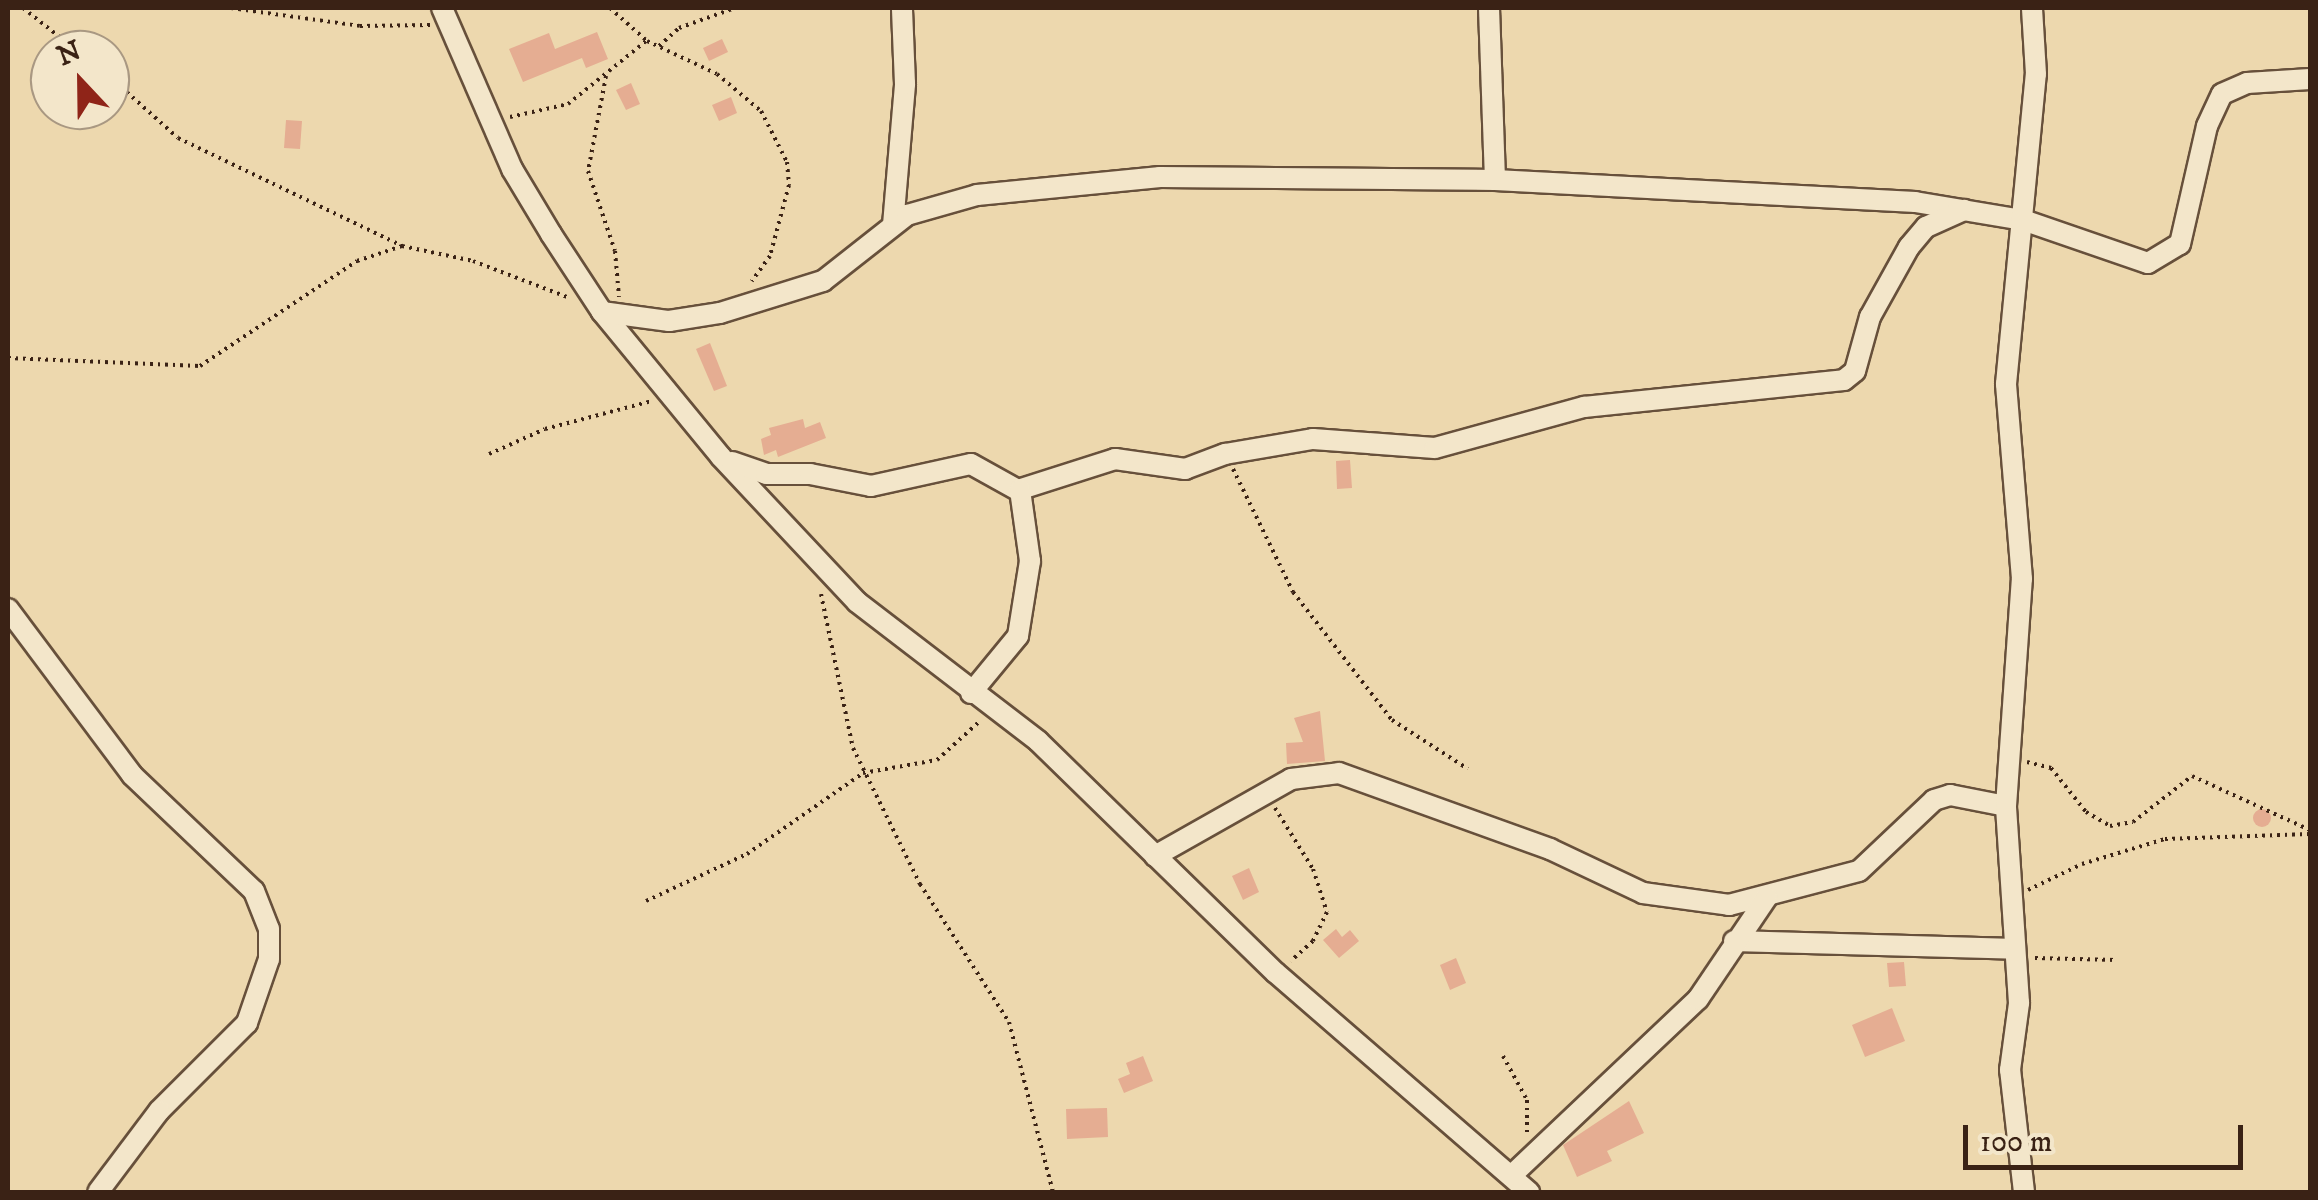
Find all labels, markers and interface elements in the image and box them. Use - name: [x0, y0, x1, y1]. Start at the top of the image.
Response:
- north arrow: [30, 30, 130, 130]
- text: N: [52, 33, 87, 74]
- scale bar: [1968, 1105, 2248, 1167]
- text: 100 m: [1980, 1124, 2052, 1161]

